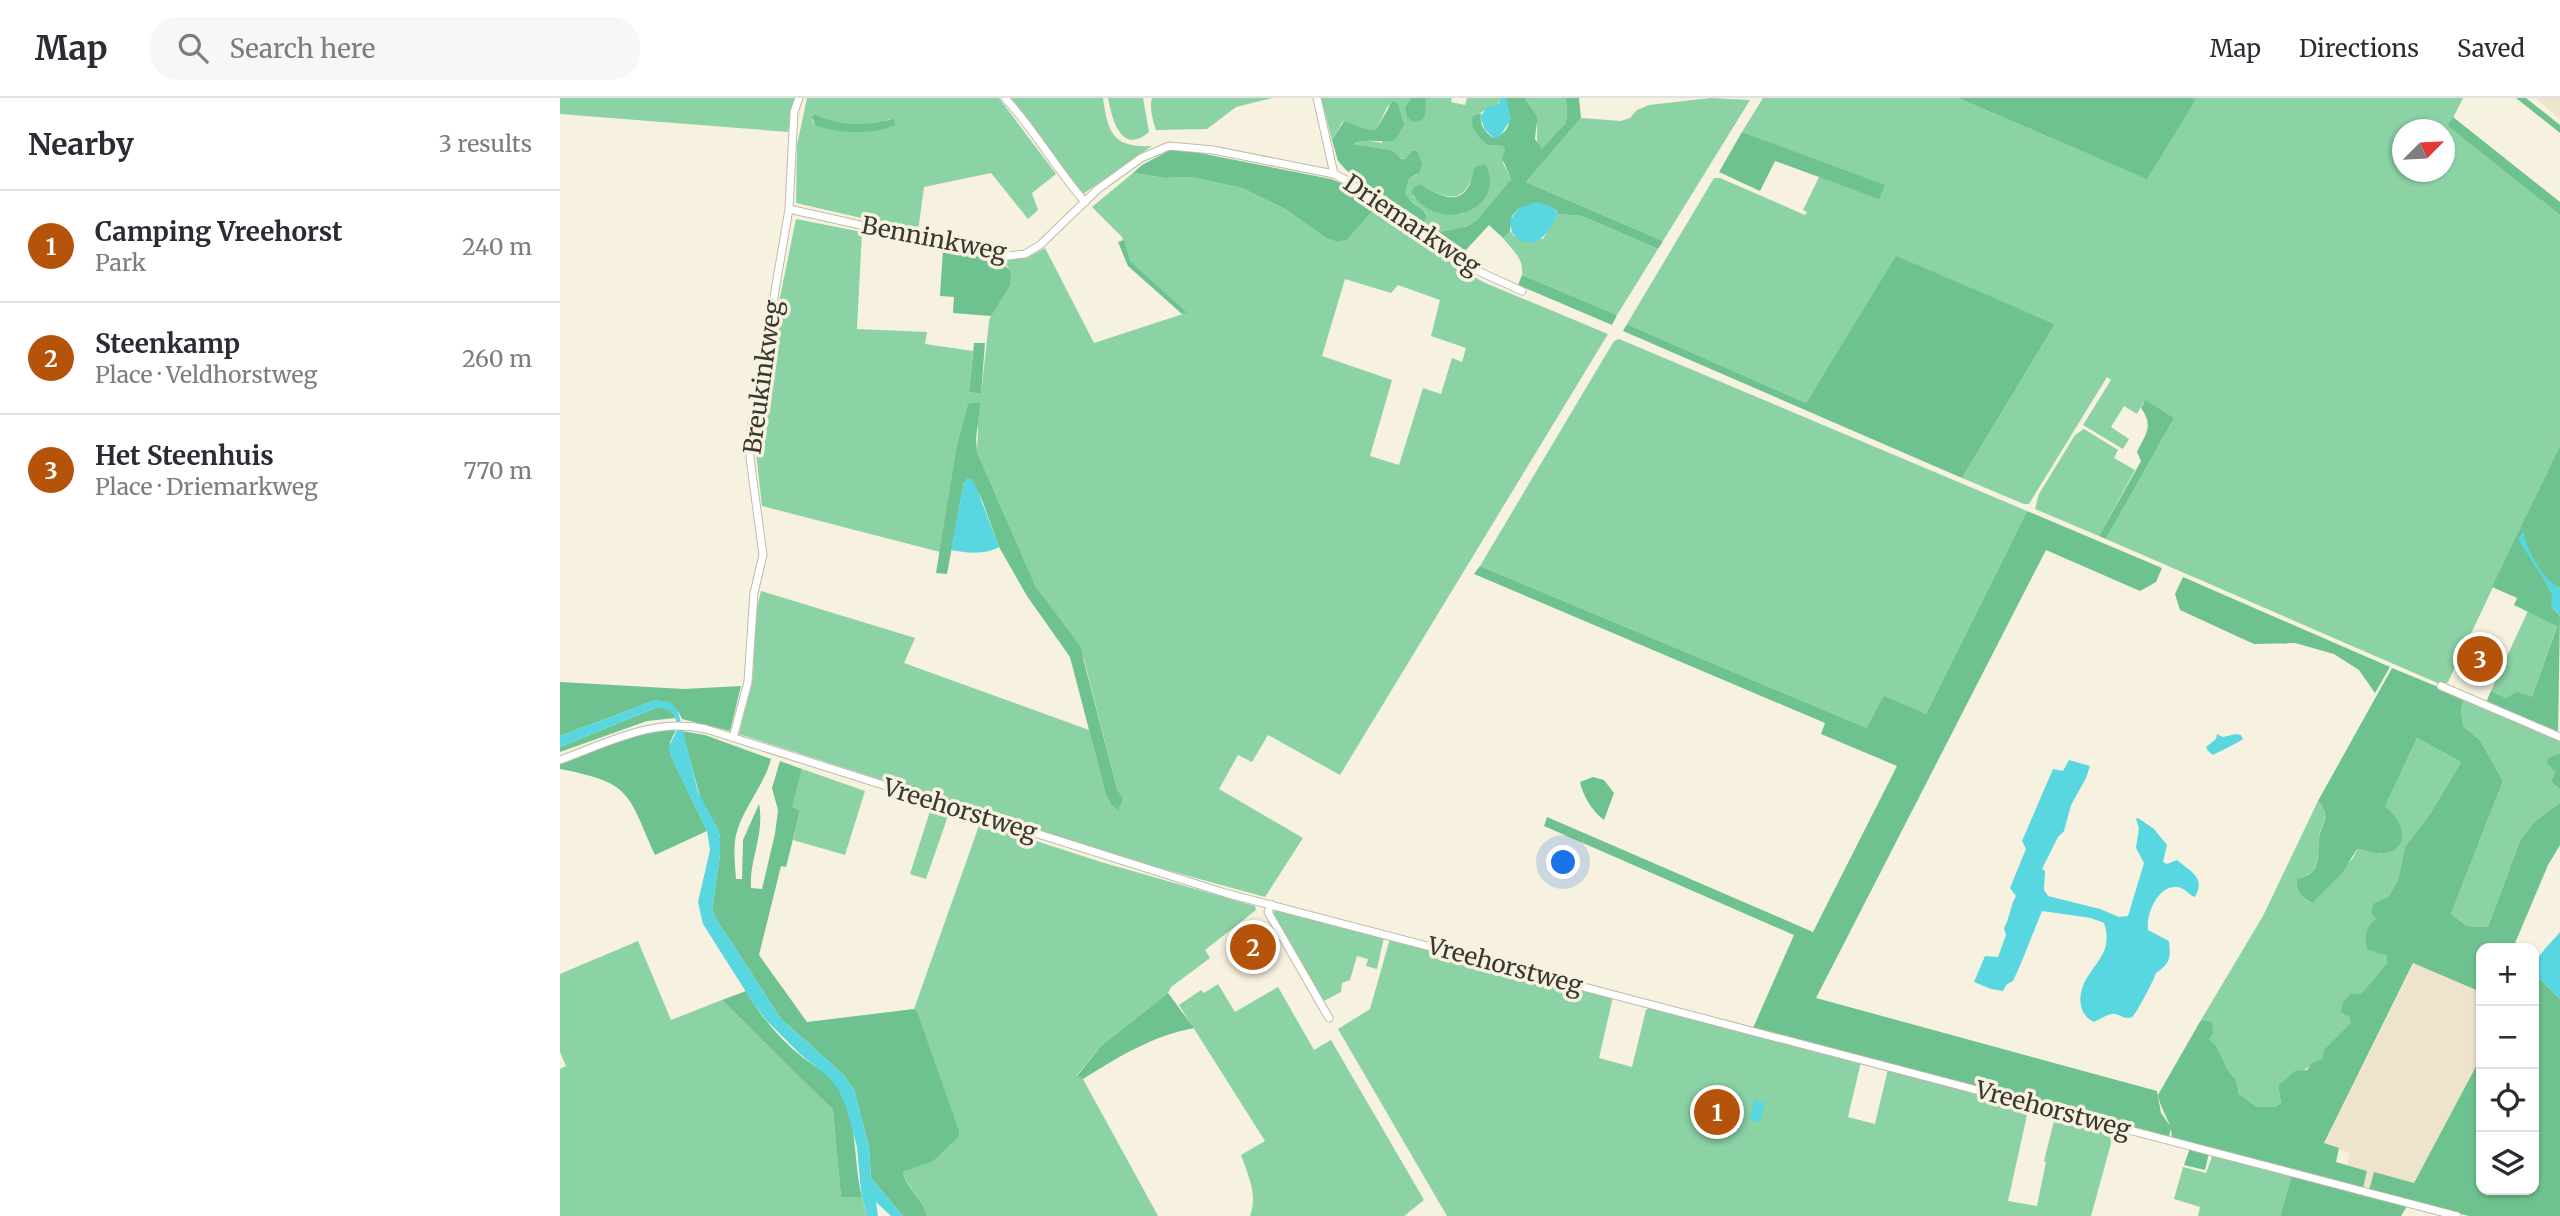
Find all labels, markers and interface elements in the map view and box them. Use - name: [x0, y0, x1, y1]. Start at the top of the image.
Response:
- search box: [150, 17, 640, 80]
- text: Map: [35, 28, 108, 69]
- icon: search: [174, 29, 212, 67]
- text: Search here: [230, 32, 375, 65]
- text: Map: [2210, 33, 2261, 64]
- text: Directions: [2299, 33, 2419, 64]
- text: Saved: [2457, 33, 2525, 64]
- north arrow: [2392, 119, 2455, 182]
- text: Nearby: [28, 125, 134, 163]
- text: 3 results: [439, 129, 532, 158]
- street label: Driemarkweg: [1338, 167, 1487, 282]
- street label: Benninkweg: [859, 209, 1010, 268]
- text: Camping Vreehorst: [95, 215, 343, 248]
- text: 1: [46, 232, 56, 261]
- text: 240 m: [462, 232, 532, 261]
- text: Park: [95, 248, 146, 277]
- street label: Breukinkweg: [736, 298, 789, 456]
- text: Steenkamp: [95, 327, 240, 360]
- text: 2: [44, 344, 58, 373]
- text: 260 m: [462, 344, 532, 373]
- text: Place · Veldhorstweg: [95, 360, 317, 389]
- text: Het Steenhuis: [95, 439, 274, 472]
- text: 3: [44, 456, 58, 485]
- text: 770 m: [463, 456, 532, 485]
- text: Place · Driemarkweg: [95, 472, 318, 501]
- pin: 3: [2457, 633, 2503, 685]
- street label: Vreehorstweg: [878, 771, 1041, 848]
- your location: [1546, 845, 1580, 879]
- pin: 2: [1230, 921, 1276, 973]
- street label: Vreehorstweg: [1423, 930, 1587, 1001]
- map controls: [2476, 943, 2539, 1195]
- button: +: [2476, 943, 2539, 1006]
- button: −: [2476, 1006, 2539, 1069]
- button: locate: [2476, 1069, 2539, 1132]
- street label: Vreehorstweg: [1971, 1074, 2135, 1145]
- pin: 1: [1694, 1086, 1740, 1138]
- button: layers: [2476, 1132, 2539, 1195]

